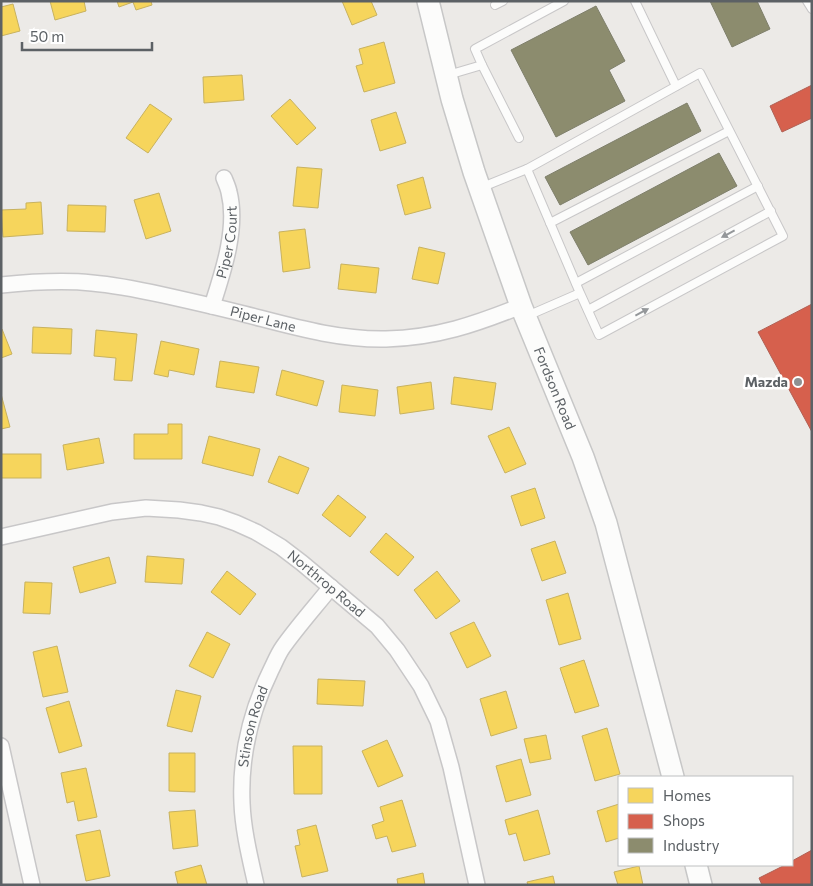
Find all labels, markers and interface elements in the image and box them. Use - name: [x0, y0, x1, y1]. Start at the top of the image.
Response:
- scale bar: [22, 20, 152, 52]
- text: 50 m: [30, 27, 64, 45]
- street label: Piper Court: [212, 205, 240, 280]
- one-way arrow: [721, 230, 735, 238]
- street label: Piper Lane: [228, 302, 298, 335]
- one-way arrow: [635, 307, 649, 316]
- street label: Fordson Road: [531, 344, 580, 432]
- place label: Mazda: [744, 373, 788, 390]
- marker: Mazda: [792, 376, 804, 388]
- street label: Northrop Road: [284, 546, 369, 620]
- street label: Stinson Road: [234, 683, 271, 768]
- legend: [618, 776, 793, 866]
- text: Homes: [663, 786, 711, 804]
- text: Shops: [663, 811, 705, 829]
- text: Industry: [663, 836, 720, 854]

